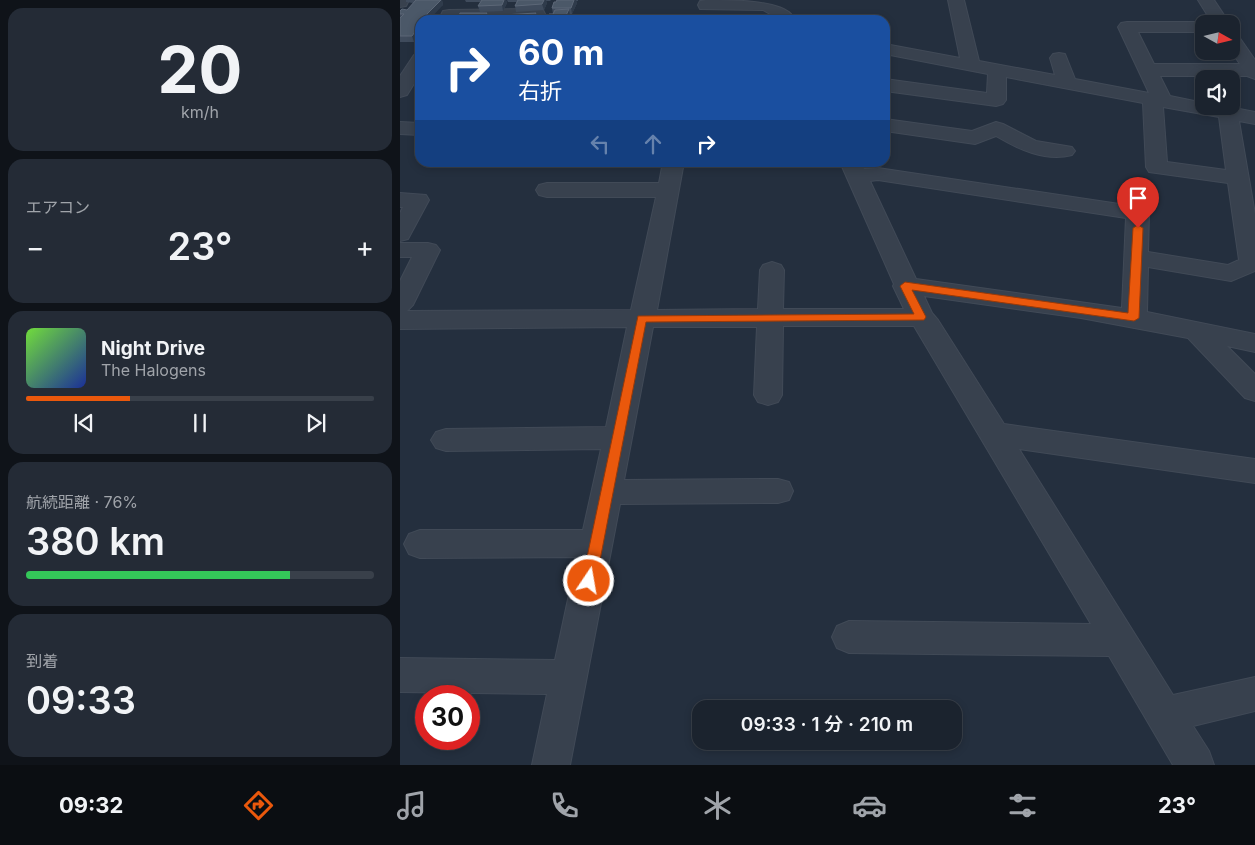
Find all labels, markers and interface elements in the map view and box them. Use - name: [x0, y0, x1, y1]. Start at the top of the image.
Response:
- north arrow: [1195, 15, 1240, 60]
- map controls: [1195, 15, 1240, 115]
- text: 20: [158, 30, 242, 109]
- text: 60 m: [518, 31, 605, 73]
- icon: right: [435, 35, 500, 100]
- button: sound: [1195, 70, 1240, 115]
- text: 右折: [518, 78, 562, 104]
- text: km/h: [181, 102, 219, 122]
- icon: left: [586, 130, 614, 158]
- icon: ahead: [639, 130, 667, 158]
- icon: right: [692, 130, 720, 158]
- pin: [1117, 177, 1159, 228]
- icon: arrive: [1124, 184, 1152, 212]
- text: エアコン: [26, 197, 90, 217]
- text: 23°: [168, 223, 232, 269]
- text: −: [26, 230, 45, 264]
- text: +: [355, 230, 374, 264]
- text: Night Drive: [101, 337, 205, 360]
- text: The Halogens: [101, 360, 206, 380]
- icon: previous: [70, 409, 98, 437]
- icon: pause: [186, 409, 214, 437]
- icon: next: [302, 409, 330, 437]
- text: 航続距離 · 76%: [26, 492, 138, 512]
- text: 380 km: [26, 518, 165, 564]
- position arrow: [562, 554, 614, 606]
- text: 到着: [26, 651, 58, 671]
- text: 09:33: [26, 677, 136, 723]
- speed limit sign: 30: [415, 685, 480, 750]
- text: 09:33 · 1 分 · 210 m: [741, 713, 913, 736]
- icon: directions: [241, 788, 276, 823]
- icon: music: [394, 788, 429, 823]
- icon: phone: [547, 788, 582, 823]
- icon: climate: [700, 788, 735, 823]
- icon: car: [852, 788, 887, 823]
- icon: filters: [1005, 788, 1040, 823]
- text: 09:32: [59, 792, 123, 818]
- text: 23°: [1158, 792, 1196, 818]

